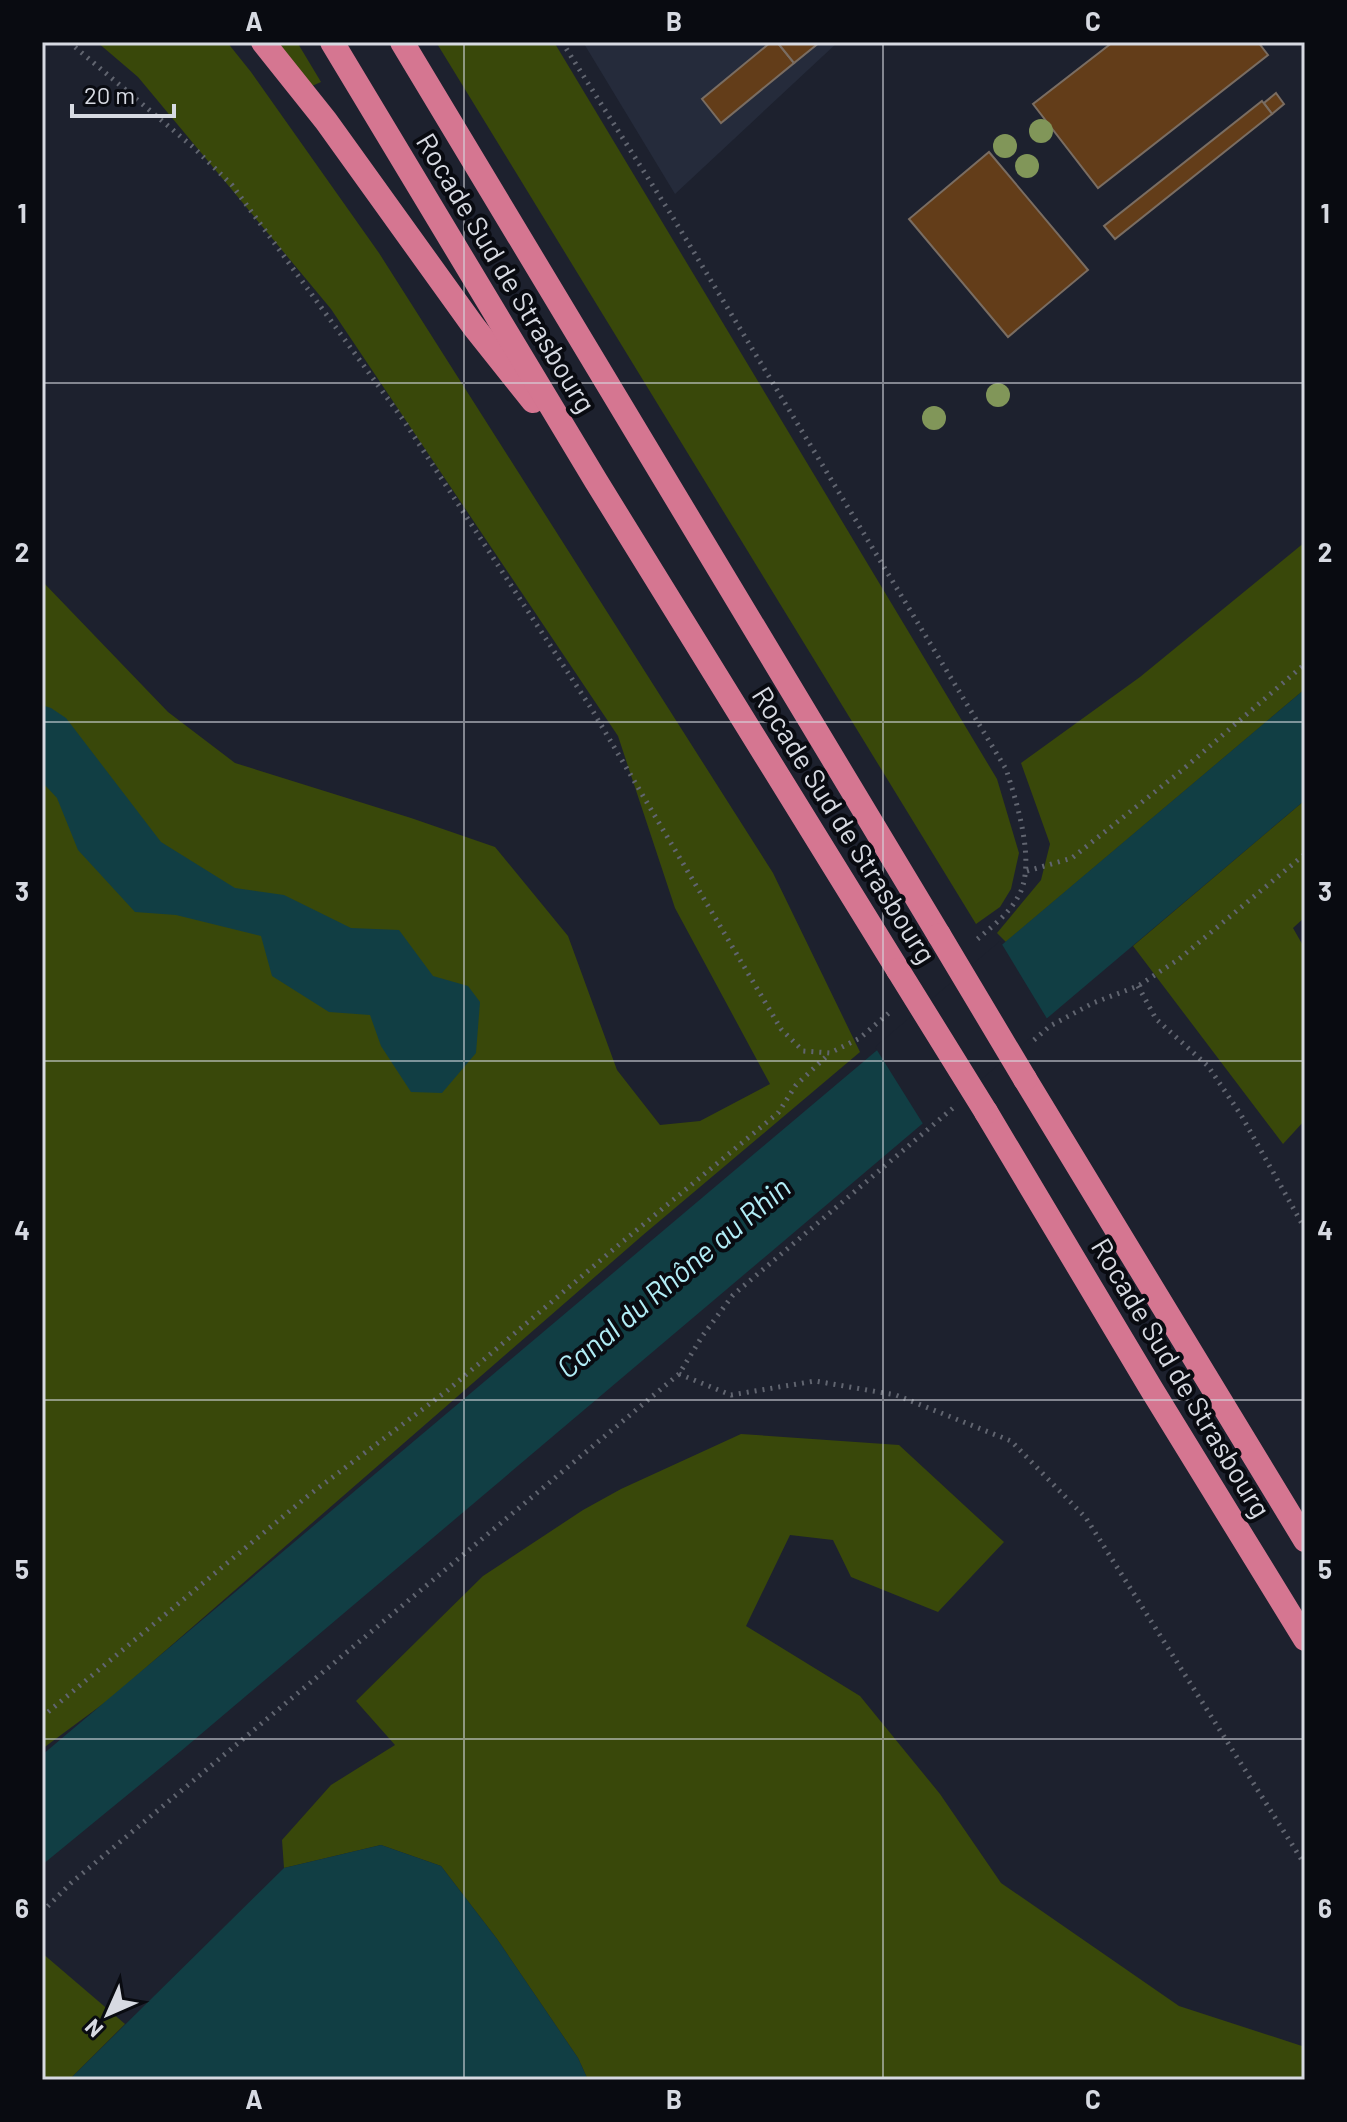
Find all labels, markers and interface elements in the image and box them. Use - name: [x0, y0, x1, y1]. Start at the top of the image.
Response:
- text: A: [245, 5, 263, 36]
- text: B: [666, 5, 682, 36]
- text: C: [1085, 5, 1101, 36]
- scale bar: [72, 68, 174, 118]
- text: 20 m: [84, 80, 135, 109]
- street label: Rocade Sud de Strasbourg: [410, 127, 604, 418]
- text: 1: [17, 197, 27, 228]
- text: 1: [1320, 197, 1330, 228]
- text: 2: [15, 536, 29, 567]
- text: 2: [1318, 536, 1332, 567]
- street label: Rocade Sud de Strasbourg: [746, 680, 944, 969]
- text: 3: [15, 875, 29, 906]
- text: 3: [1318, 875, 1332, 906]
- water label: Canal du Rhône au Rhin: [548, 1168, 797, 1385]
- text: 4: [14, 1214, 30, 1245]
- text: 4: [1317, 1214, 1333, 1245]
- street label: Rocade Sud de Strasbourg: [1085, 1232, 1279, 1523]
- text: 5: [15, 1553, 29, 1584]
- text: 5: [1318, 1553, 1332, 1584]
- text: 6: [15, 1892, 29, 1923]
- text: 6: [1318, 1892, 1332, 1923]
- north arrow: [68, 1974, 148, 2054]
- text: N: [79, 2014, 108, 2043]
- text: A: [245, 2083, 263, 2114]
- text: B: [666, 2083, 682, 2114]
- text: C: [1085, 2083, 1101, 2114]

